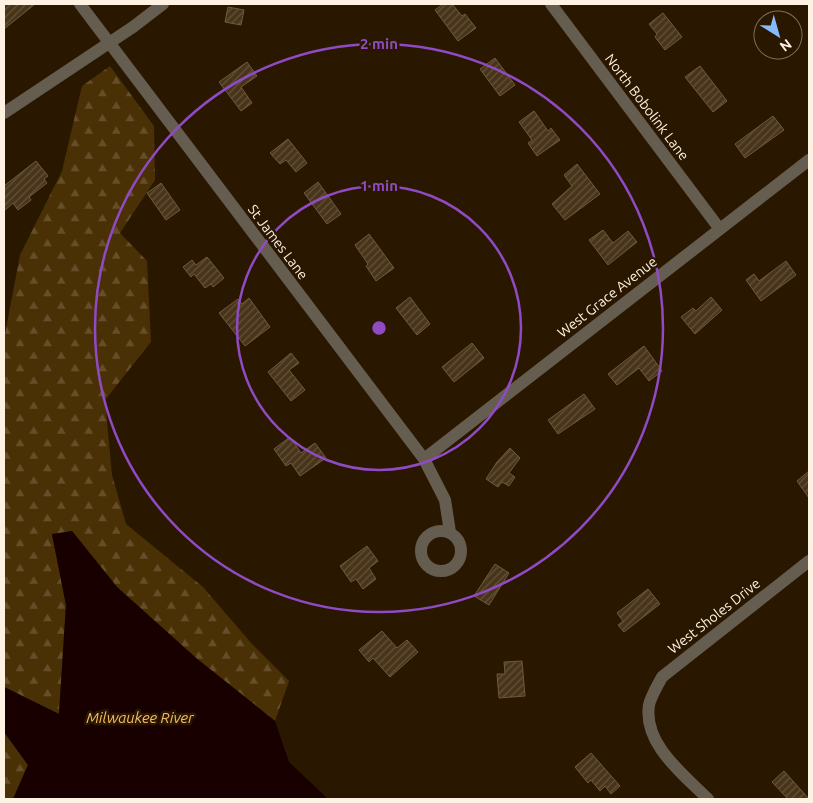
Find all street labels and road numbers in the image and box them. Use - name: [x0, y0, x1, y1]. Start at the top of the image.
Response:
- street label: North Bobolink Lane: [602, 51, 692, 163]
- street label: St James Lane: [245, 202, 311, 282]
- street label: West Grace Avenue: [554, 253, 660, 341]
- street label: West Sholes Drive: [665, 575, 763, 657]

